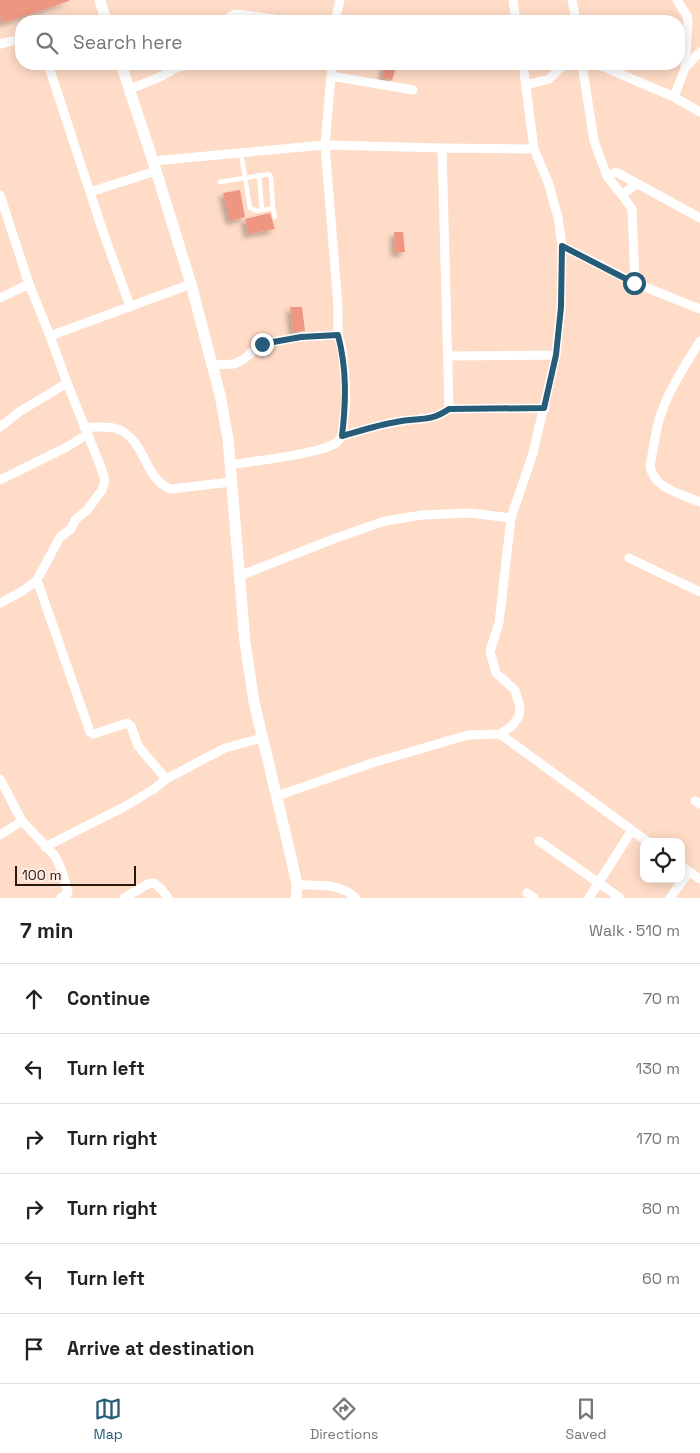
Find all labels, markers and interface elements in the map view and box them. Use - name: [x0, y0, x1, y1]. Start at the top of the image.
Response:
- search box: [15, 15, 685, 70]
- icon: search: [33, 29, 61, 57]
- text: Search here: [73, 30, 183, 55]
- route start: [623, 272, 646, 295]
- route end: [251, 333, 274, 356]
- map controls: [640, 838, 685, 883]
- button: locate: [640, 838, 685, 883]
- scale bar: [15, 863, 136, 886]
- text: 100 m: [22, 866, 61, 884]
- text: 7 min: [20, 917, 73, 944]
- text: Walk · 510 m: [589, 920, 680, 941]
- icon: ahead: [20, 985, 48, 1013]
- text: Continue: [67, 986, 150, 1011]
- text: 70 m: [643, 988, 680, 1009]
- icon: left: [20, 1055, 48, 1083]
- text: Turn left: [67, 1056, 145, 1081]
- text: 130 m: [636, 1058, 680, 1079]
- icon: right: [20, 1125, 48, 1153]
- text: Turn right: [67, 1126, 157, 1151]
- text: 170 m: [636, 1128, 680, 1149]
- icon: right: [20, 1195, 48, 1223]
- text: Turn right: [67, 1196, 157, 1221]
- text: 80 m: [642, 1198, 680, 1219]
- icon: left: [20, 1265, 48, 1293]
- text: Turn left: [67, 1266, 145, 1291]
- text: 60 m: [642, 1268, 680, 1289]
- icon: arrive: [20, 1335, 48, 1363]
- text: Arrive at destination: [67, 1336, 255, 1361]
- tab: Map: [94, 1395, 123, 1443]
- tab: Directions: [310, 1395, 378, 1443]
- tab: Saved: [566, 1395, 606, 1443]

